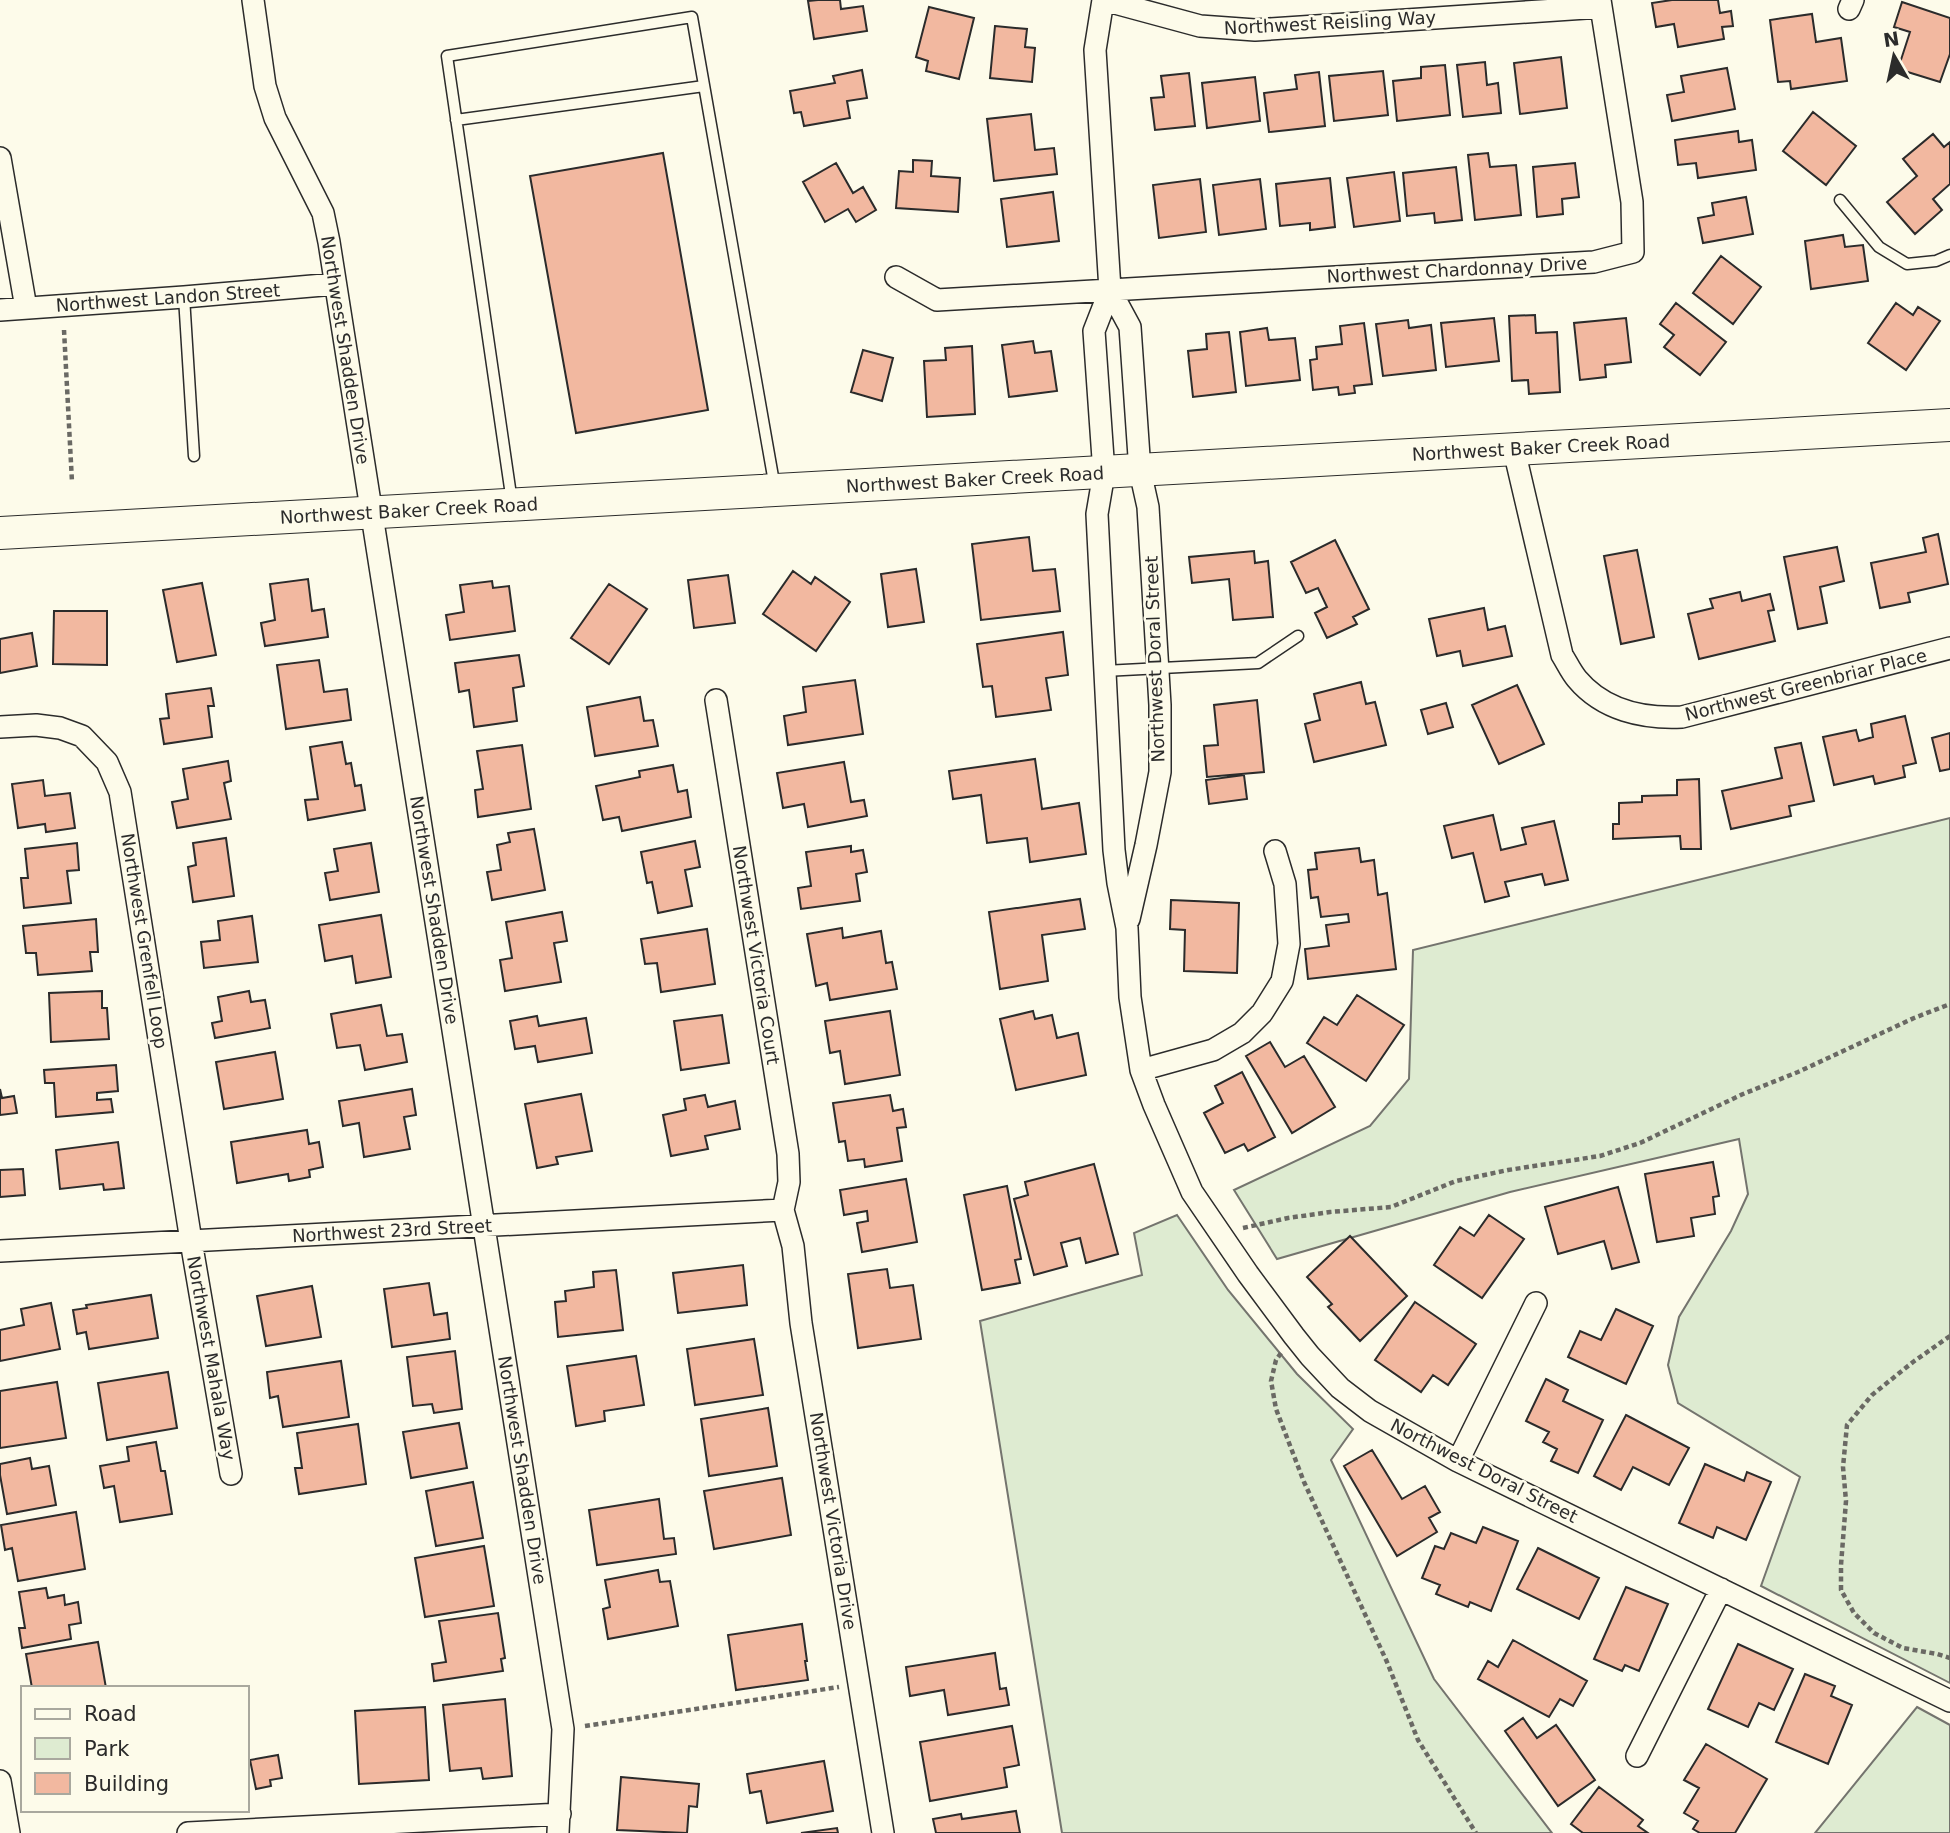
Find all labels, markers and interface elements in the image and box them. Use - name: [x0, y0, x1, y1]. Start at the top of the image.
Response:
- street label: Northwest Reisling Way: [1223, 6, 1437, 39]
- north arrow: [1859, 21, 1929, 91]
- text: N: [1882, 27, 1901, 51]
- street label: Northwest Shadden Drive: [317, 234, 374, 466]
- street label: Northwest Chardonnay Drive: [1326, 252, 1588, 287]
- street label: Northwest Landon Street: [55, 279, 281, 316]
- street label: Northwest Baker Creek Road: [1411, 430, 1671, 465]
- street label: Northwest Baker Creek Road: [845, 462, 1105, 497]
- street label: Northwest Baker Creek Road: [279, 493, 539, 528]
- street label: Northwest Doral Street: [1140, 555, 1169, 763]
- street label: Northwest Greenbriar Place: [1683, 644, 1929, 725]
- street label: Northwest Shadden Drive: [406, 794, 463, 1026]
- street label: Northwest Grenfell Loop: [117, 832, 172, 1050]
- street label: Northwest Victoria Court: [729, 844, 784, 1066]
- street label: Northwest 23rd Street: [291, 1215, 492, 1246]
- street label: Northwest Mahala Way: [183, 1254, 240, 1462]
- street label: Northwest Shadden Drive: [494, 1354, 551, 1586]
- street label: Northwest Victoria Drive: [806, 1410, 861, 1631]
- street label: Northwest Doral Street: [1387, 1414, 1581, 1527]
- legend: [21, 1686, 248, 1812]
- text: Road: [84, 1702, 137, 1726]
- text: Park: [84, 1737, 130, 1761]
- text: Building: [84, 1772, 169, 1796]

